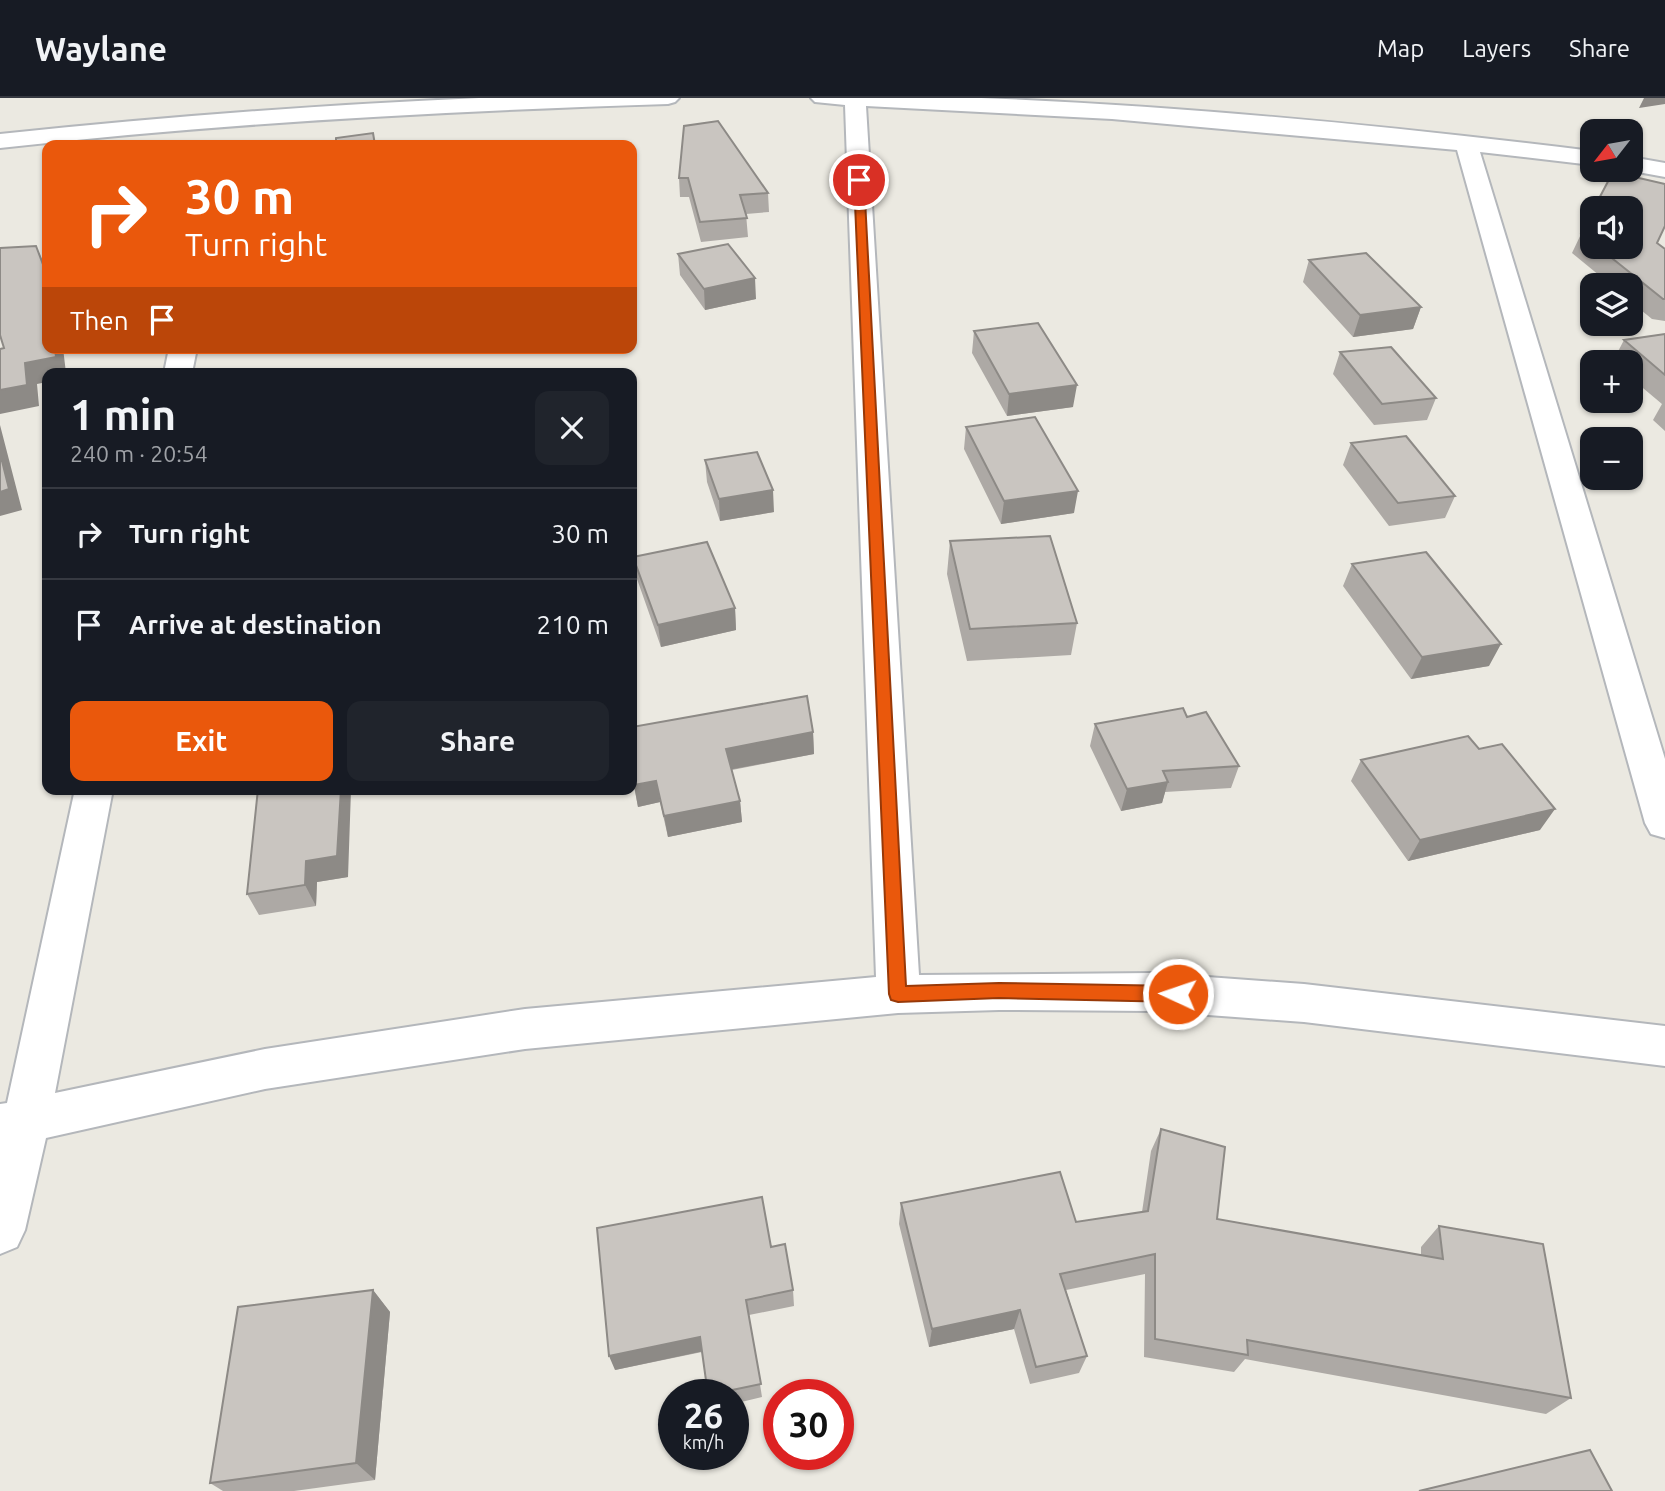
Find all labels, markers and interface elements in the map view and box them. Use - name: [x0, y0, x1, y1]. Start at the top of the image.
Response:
- text: Waylane: [35, 30, 167, 67]
- text: Map: [1377, 35, 1424, 62]
- text: Layers: [1462, 35, 1531, 62]
- text: Share: [1569, 35, 1630, 62]
- north arrow: [1580, 119, 1643, 182]
- map controls: [1580, 119, 1643, 490]
- pin: [829, 150, 889, 210]
- icon: arrive: [840, 161, 878, 199]
- icon: right: [70, 168, 161, 259]
- text: 30 m: [185, 168, 294, 223]
- button: sound: [1580, 196, 1643, 259]
- text: Turn right: [185, 226, 327, 262]
- button: layers: [1580, 273, 1643, 336]
- icon: arrive: [143, 301, 181, 339]
- text: Then: [70, 306, 129, 335]
- button: +: [1580, 350, 1643, 413]
- text: 1 min: [70, 391, 176, 438]
- button: close: [535, 391, 609, 465]
- button: −: [1580, 427, 1643, 490]
- text: 240 m · 20:54: [70, 441, 208, 466]
- icon: right: [70, 515, 108, 553]
- text: Turn right: [129, 519, 250, 548]
- text: 30 m: [551, 519, 609, 548]
- icon: arrive: [70, 606, 108, 644]
- text: Arrive at destination: [129, 610, 382, 639]
- text: 210 m: [537, 610, 609, 639]
- button: Exit: [70, 701, 333, 781]
- button: Share: [347, 701, 609, 781]
- position arrow: [1141, 957, 1215, 1031]
- speed limit sign: 30: [763, 1379, 854, 1470]
- text: 26: [684, 1395, 723, 1435]
- text: km/h: [683, 1432, 724, 1452]

